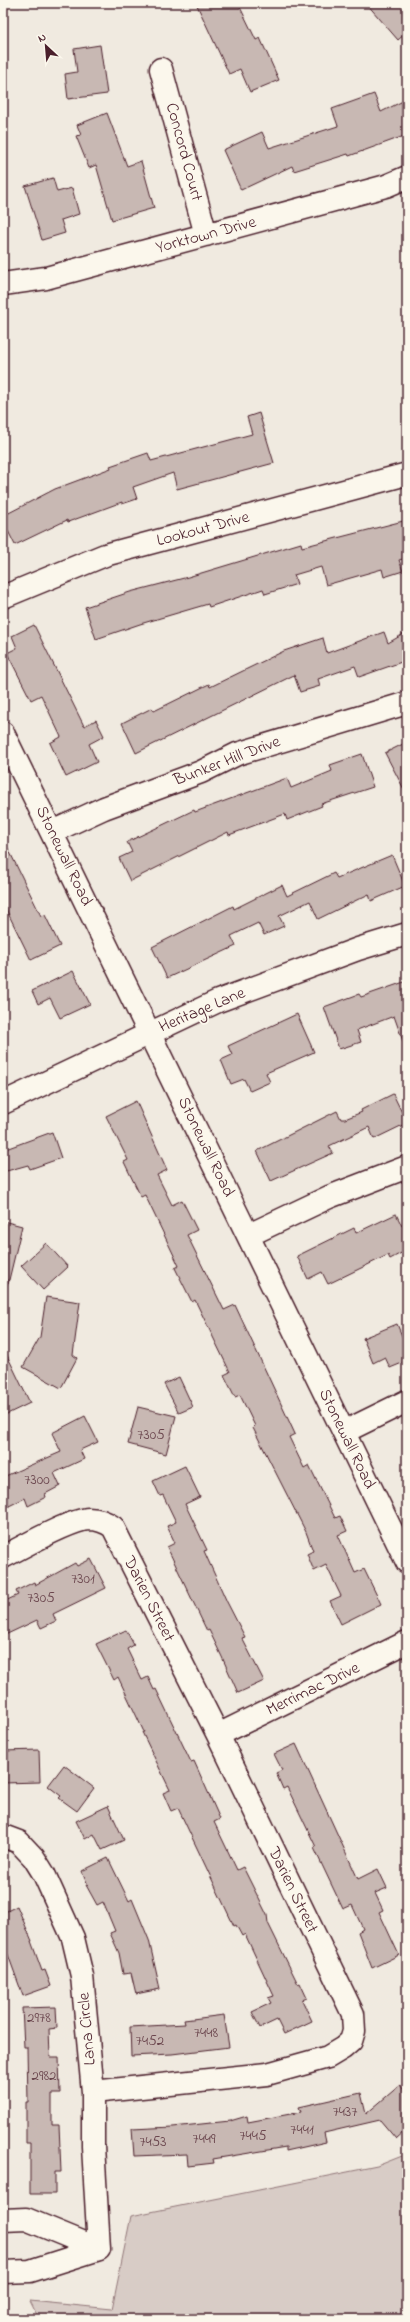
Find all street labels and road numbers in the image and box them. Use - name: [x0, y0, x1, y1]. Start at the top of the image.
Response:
- street label: Concord Court: [159, 100, 209, 204]
- street label: Yorktown Drive: [153, 210, 259, 260]
- street label: Lookout Drive: [154, 505, 252, 553]
- street label: Bunker Hill Drive: [169, 729, 284, 793]
- street label: Stonewall Road: [29, 802, 99, 911]
- street label: Heritage Lane: [155, 980, 250, 1041]
- street label: Stonewall Road: [171, 1093, 241, 1202]
- street label: Stonewall Road: [312, 1385, 382, 1494]
- street label: Darien Street: [116, 1551, 181, 1646]
- street label: Merrimac Drive: [262, 1655, 364, 1722]
- street label: Darien Street: [261, 1842, 325, 1938]
- street label: Lana Circle: [71, 1991, 103, 2066]

